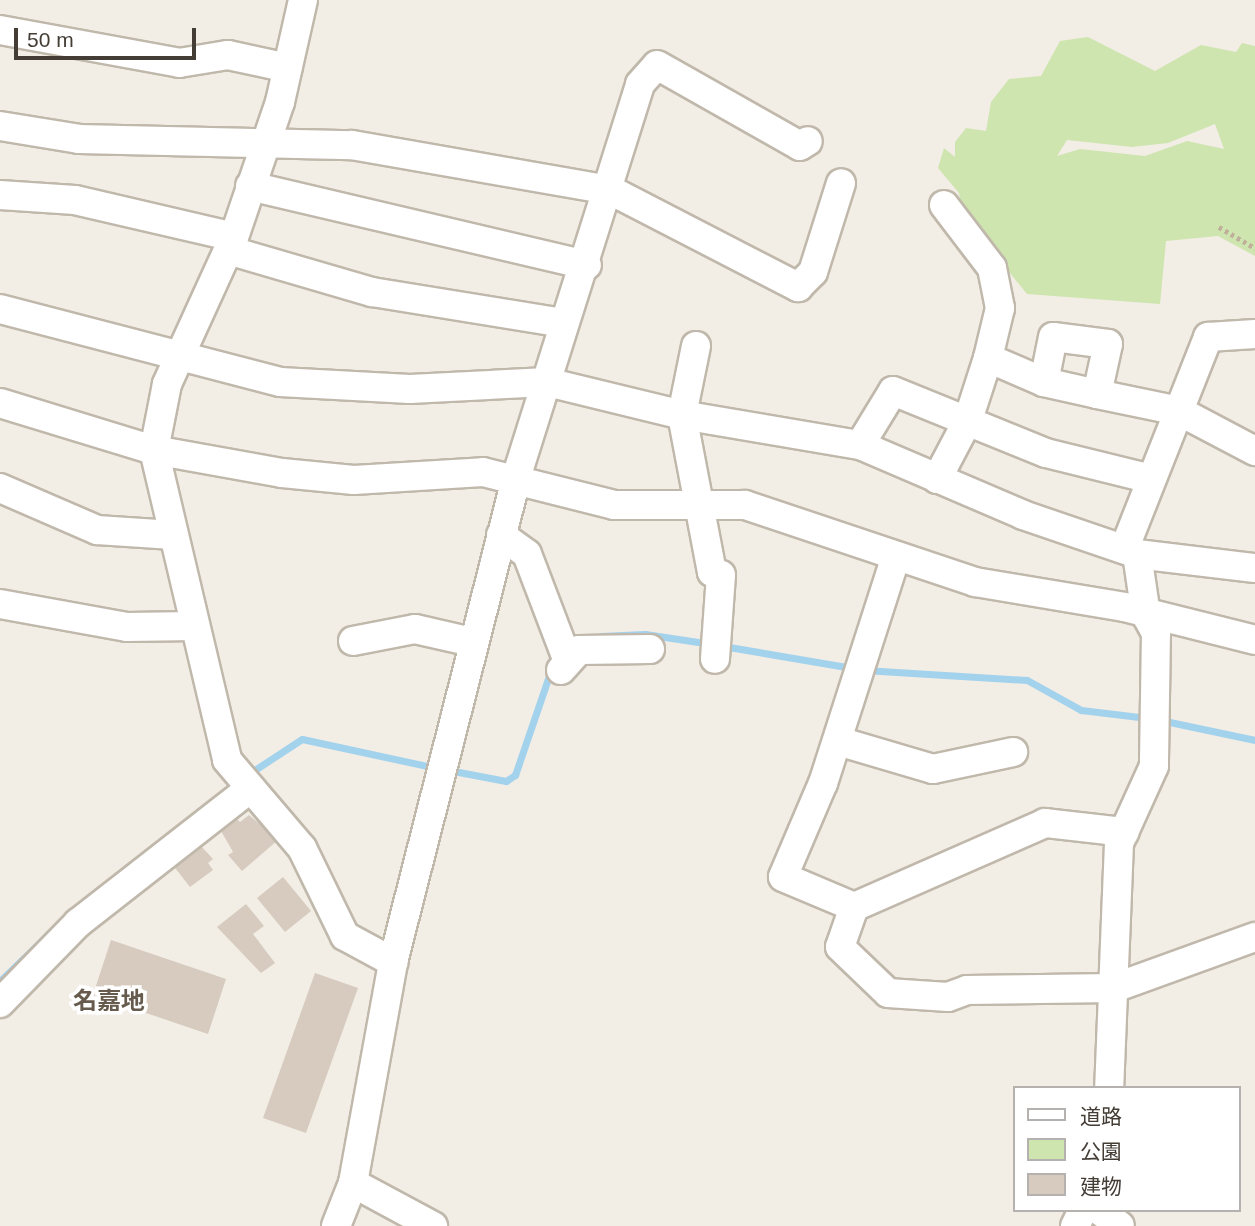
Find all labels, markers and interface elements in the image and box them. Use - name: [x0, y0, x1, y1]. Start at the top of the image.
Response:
- scale bar: [18, 14, 200, 58]
- text: 50 m: [27, 28, 74, 51]
- district label: 名嘉地: [73, 987, 145, 1015]
- legend: [1014, 1086, 1241, 1212]
- text: 道路: [1080, 1105, 1122, 1128]
- text: 公園: [1080, 1140, 1122, 1163]
- text: 建物: [1080, 1175, 1122, 1198]

